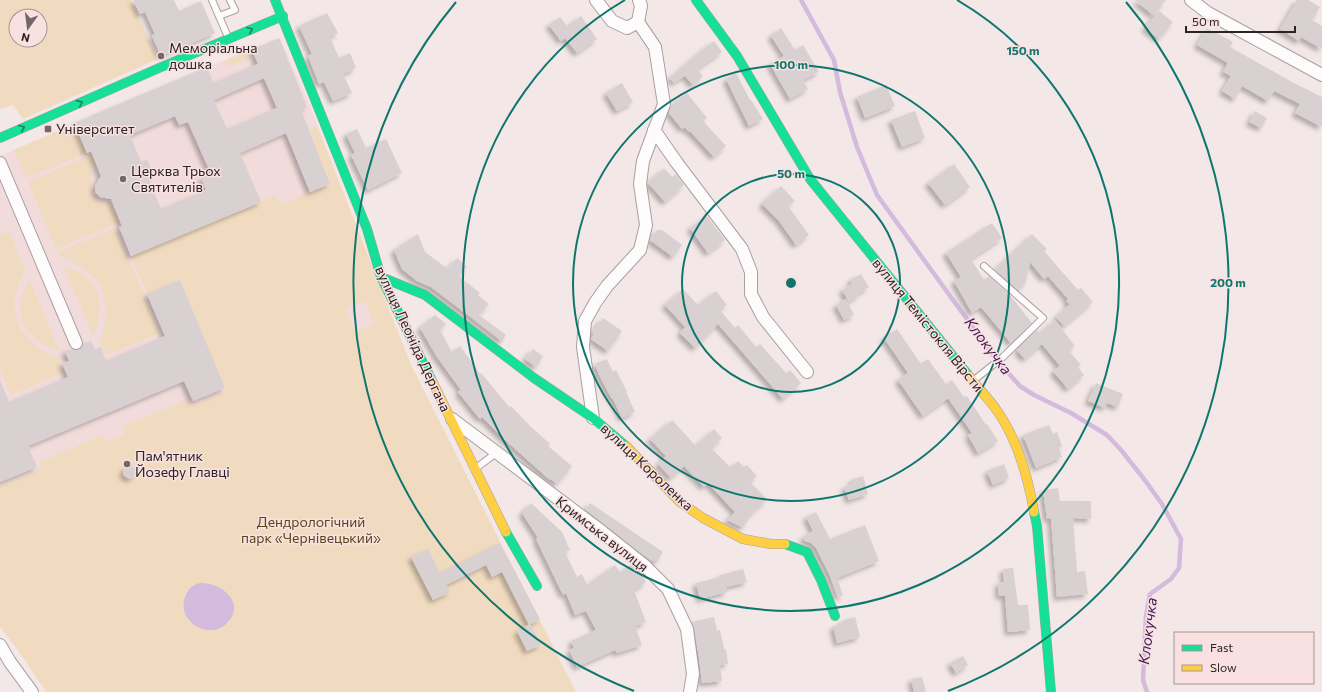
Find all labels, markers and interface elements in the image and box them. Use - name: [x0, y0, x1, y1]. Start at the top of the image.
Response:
- north arrow: [8, 8, 48, 48]
- scale bar: [1186, 8, 1295, 34]
- text: 50 m: [1192, 14, 1220, 28]
- one-way arrow: [246, 27, 254, 35]
- text: N: [20, 31, 31, 45]
- place label: Меморіальна дошка: [169, 39, 258, 72]
- text: 150 m: [1006, 43, 1040, 57]
- marker: Меморіальна дошка: [156, 51, 166, 61]
- text: 100 m: [774, 57, 808, 71]
- one-way arrow: [75, 100, 83, 108]
- place label: Університет: [56, 120, 135, 137]
- marker: Університет: [43, 124, 53, 134]
- one-way arrow: [17, 125, 25, 133]
- place label: Церква Трьох Святителів: [131, 162, 221, 195]
- text: 50 m: [777, 166, 805, 180]
- marker: Церква Трьох Святителів: [118, 174, 128, 184]
- street label: вулиця Темістокля Вірсти: [869, 254, 988, 395]
- street label: вулиця Леоніда Дергача: [372, 263, 455, 414]
- text: 200 m: [1210, 275, 1246, 289]
- centre of rings: [784, 276, 798, 290]
- water label: Клокучка: [961, 313, 1016, 378]
- street label: вулиця Короленка: [598, 419, 697, 514]
- place label: Пам'ятник Йозефу Главці: [135, 447, 230, 480]
- marker: Пам'ятник Йозефу Главці: [122, 459, 132, 469]
- street label: Кримська вулиця: [553, 492, 652, 575]
- park label: Дендрологічний парк «Чернівецький»: [241, 513, 381, 546]
- water label: Клокучка: [1134, 596, 1160, 665]
- legend: [1174, 632, 1314, 684]
- text: Fast: [1210, 640, 1233, 654]
- text: Slow: [1210, 660, 1237, 674]

